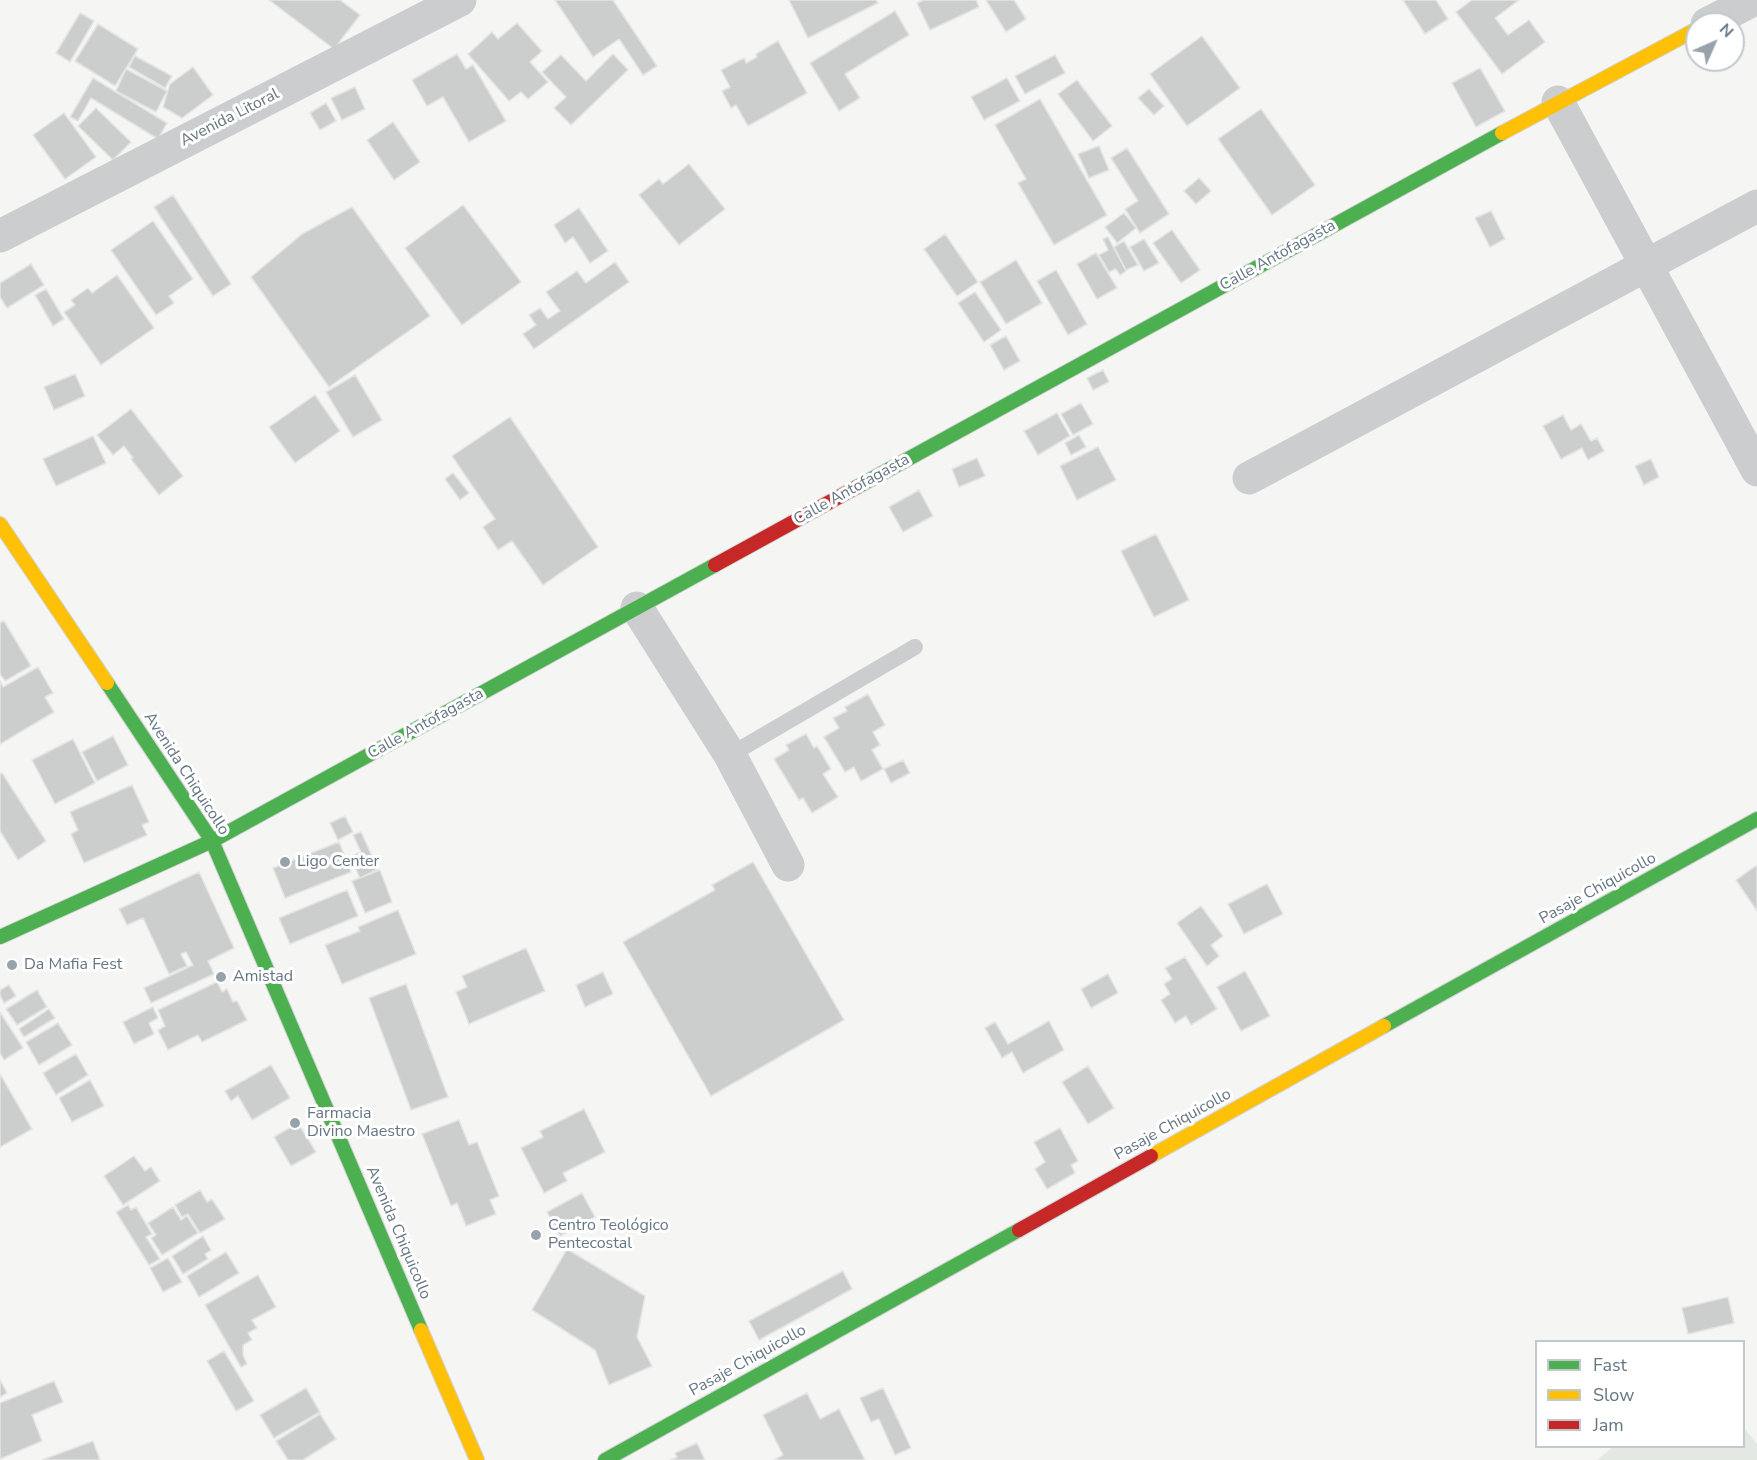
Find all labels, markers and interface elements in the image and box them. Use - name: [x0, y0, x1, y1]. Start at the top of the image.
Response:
- north arrow: [1685, 12, 1745, 72]
- text: N: [1714, 19, 1738, 43]
- street label: Avenida Litoral: [177, 85, 283, 151]
- street label: Calle Antofagasta: [1217, 216, 1339, 296]
- street label: Calle Antofagasta: [791, 450, 913, 530]
- street label: Calle Antofagasta: [365, 684, 487, 764]
- street label: Avenida Chiquicollo: [139, 709, 233, 839]
- street label: Pasaje Chiquicollo: [1536, 849, 1660, 929]
- place label: Ligo Center: [297, 852, 379, 872]
- marker: Ligo Center: [278, 855, 292, 869]
- place label: Da Mafia Fest: [24, 955, 122, 975]
- marker: Da Mafia Fest: [5, 958, 19, 972]
- place label: Amistad: [233, 967, 293, 987]
- marker: Amistad: [214, 970, 228, 984]
- street label: Pasaje Chiquicollo: [1111, 1085, 1235, 1165]
- place label: Farmacia Divino Maestro: [307, 1104, 415, 1142]
- marker: Farmacia Divino Maestro: [288, 1116, 302, 1130]
- street label: Avenida Chiquicollo: [361, 1164, 435, 1302]
- place label: Centro Teológico Pentecostal: [548, 1216, 669, 1254]
- marker: Centro Teológico Pentecostal: [529, 1228, 543, 1242]
- street label: Pasaje Chiquicollo: [686, 1321, 810, 1401]
- legend: [1535, 1340, 1745, 1448]
- text: Fast: [1593, 1353, 1627, 1377]
- text: Slow: [1593, 1383, 1634, 1407]
- text: Jam: [1593, 1413, 1624, 1437]

